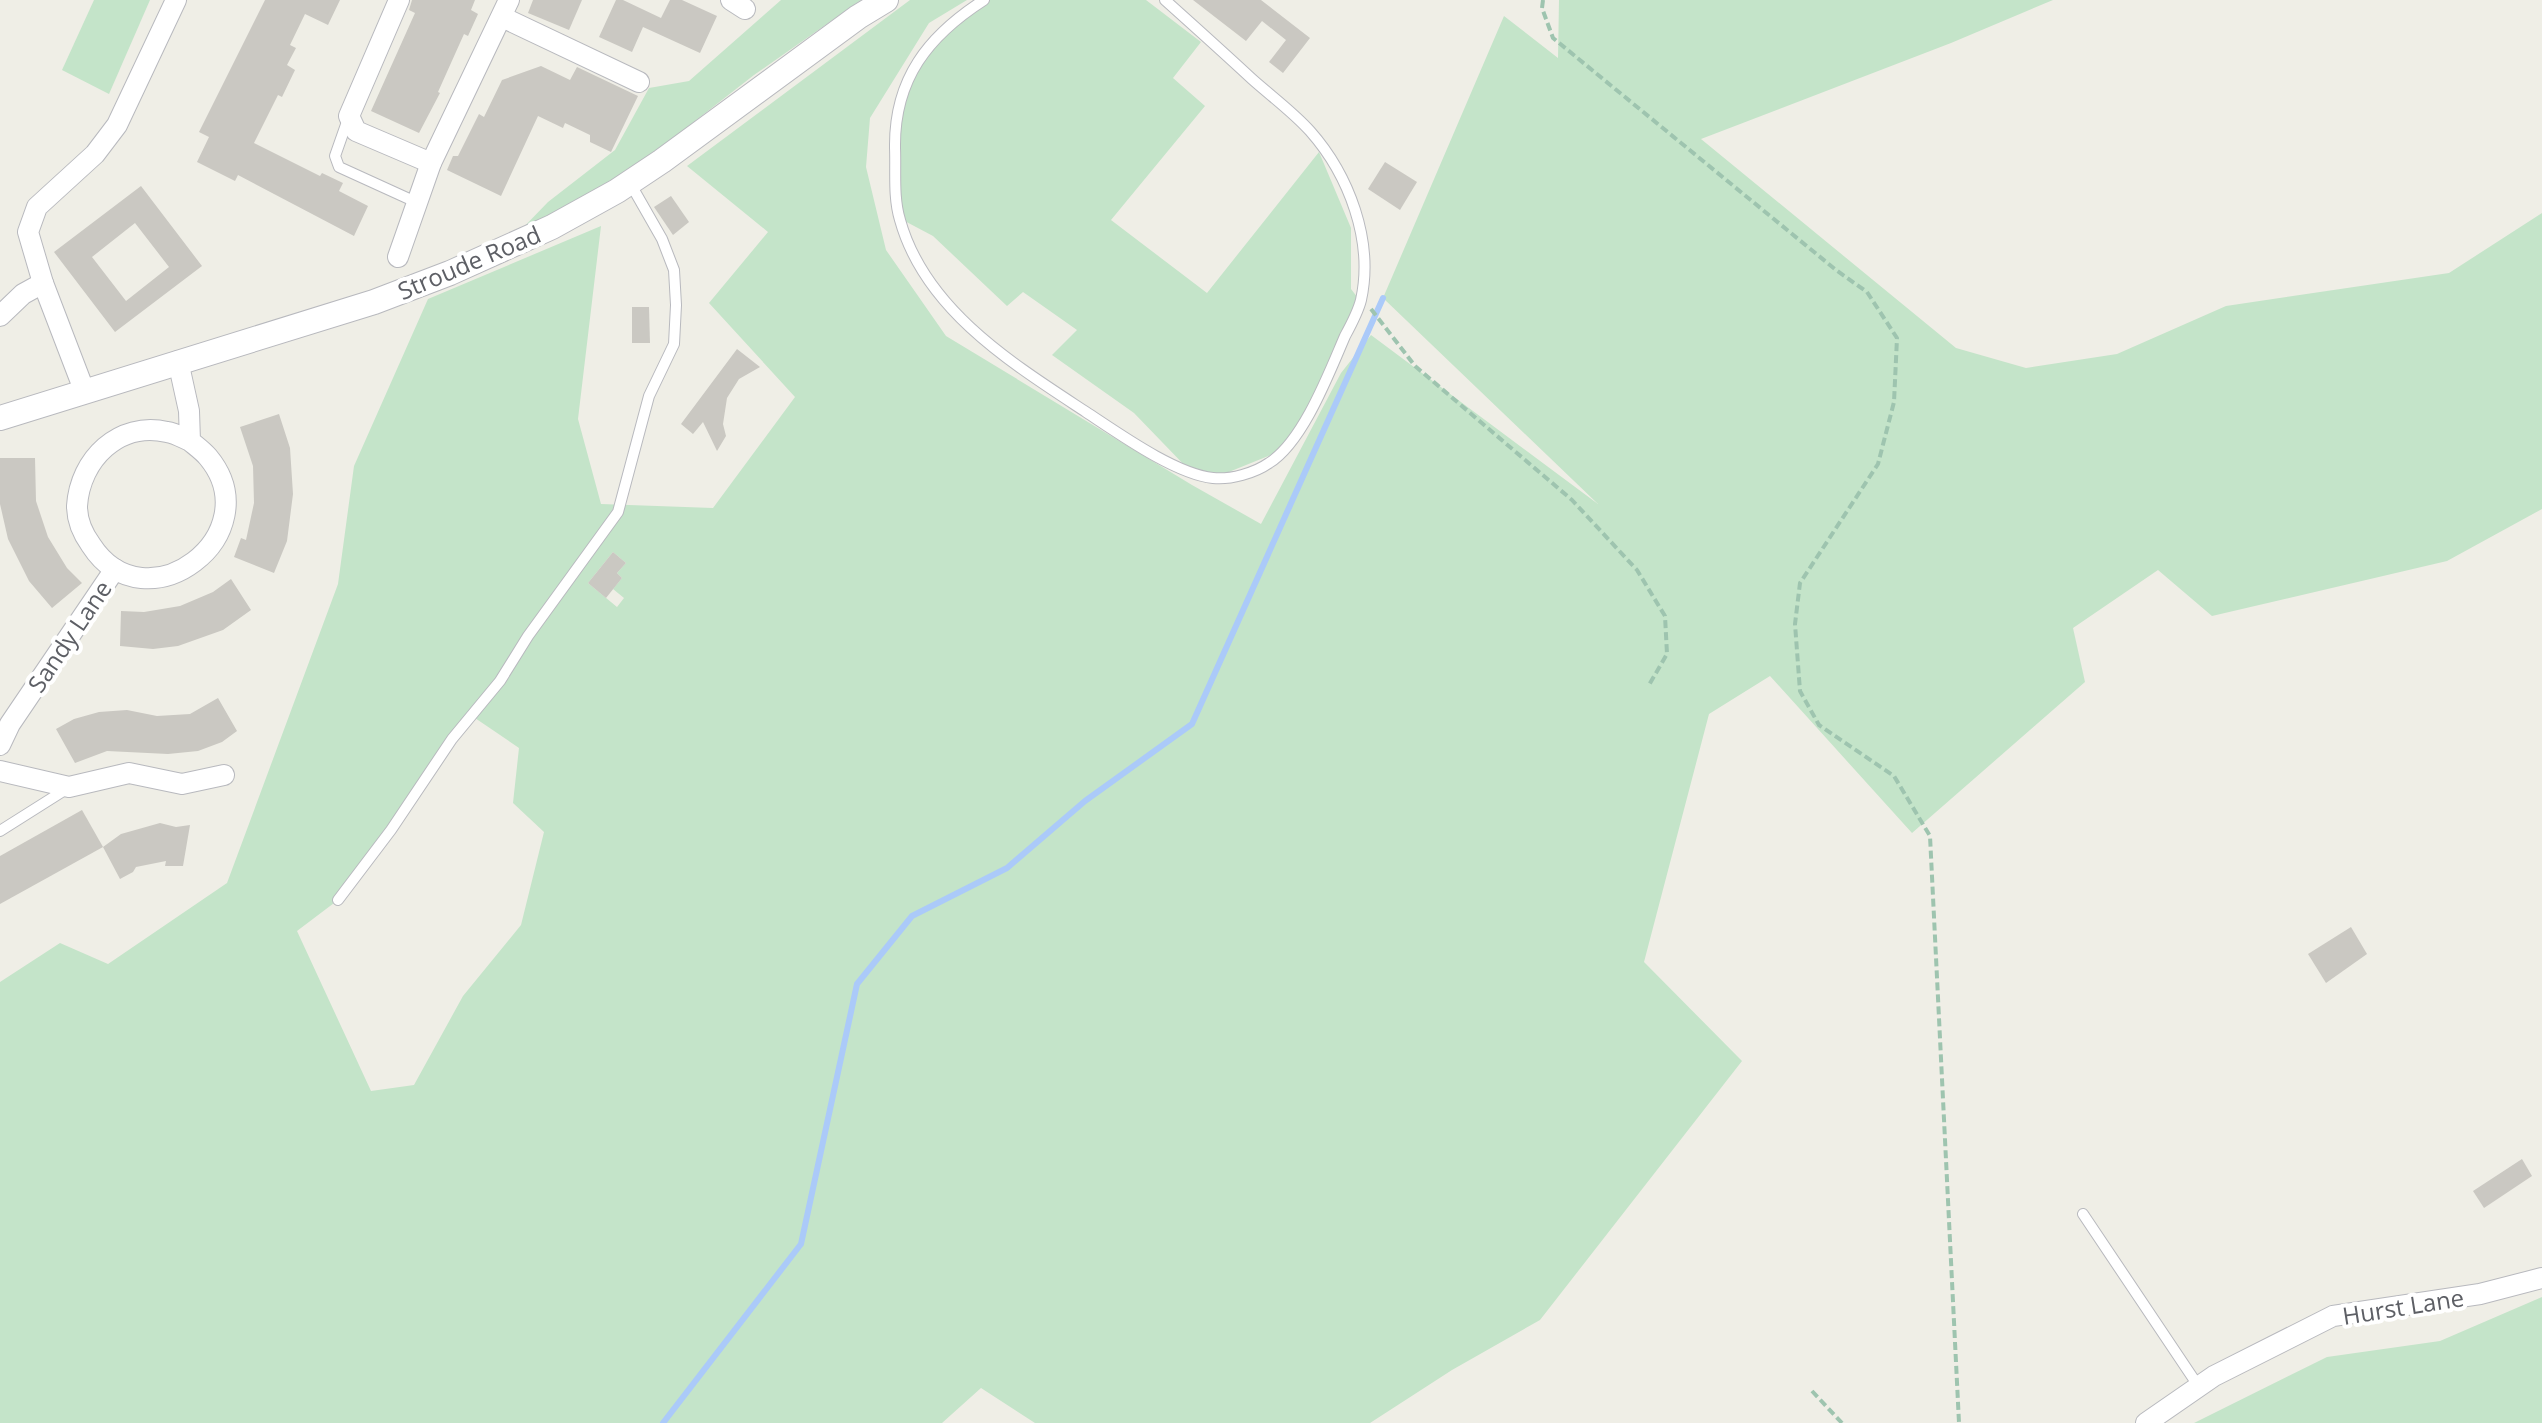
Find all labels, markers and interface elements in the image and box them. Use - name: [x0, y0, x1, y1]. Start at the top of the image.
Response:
- street label: Stroude Road: [392, 217, 546, 307]
- street label: Sandy Lane: [19, 574, 119, 698]
- street label: Hurst Lane: [2340, 1280, 2466, 1332]

